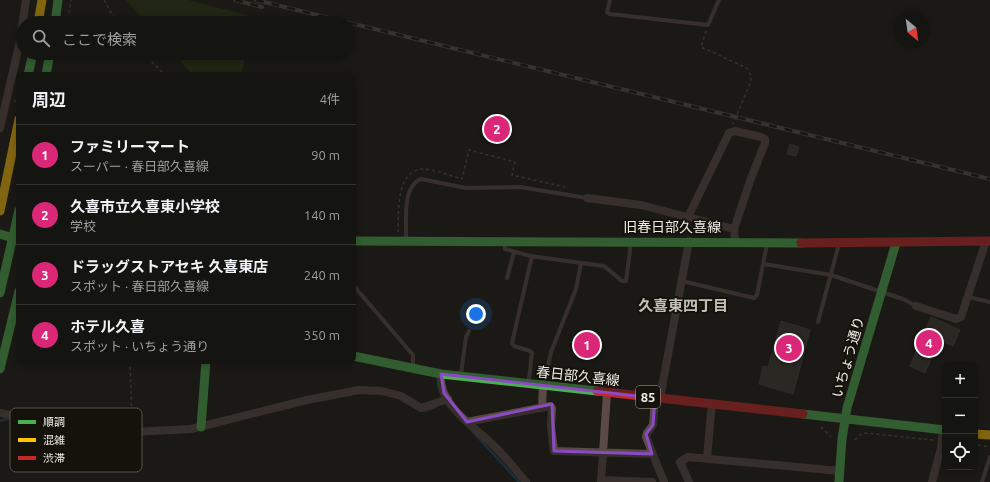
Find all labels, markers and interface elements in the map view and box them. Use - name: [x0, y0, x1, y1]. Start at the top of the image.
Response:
- north arrow: [894, 12, 930, 48]
- search box: [16, 16, 356, 60]
- icon: search: [30, 27, 52, 49]
- text: ここで検索: [62, 31, 137, 48]
- text: 周辺: [32, 90, 66, 109]
- text: 4件: [320, 92, 340, 106]
- pin: 2: [484, 114, 510, 144]
- text: ファミリーマート: [70, 138, 190, 155]
- text: 1: [41, 148, 49, 162]
- text: 90 m: [311, 148, 340, 162]
- text: スーパー · 春日部久喜線: [70, 159, 209, 173]
- text: 久喜市立久喜東小学校: [70, 198, 220, 215]
- text: 2: [41, 208, 49, 222]
- text: 140 m: [304, 208, 340, 222]
- text: 学校: [70, 219, 96, 233]
- street label: 旧春日部久喜線: [623, 219, 721, 235]
- text: ドラッグストアセキ 久喜東店: [70, 258, 268, 275]
- text: 3: [41, 268, 49, 282]
- text: 240 m: [304, 268, 340, 282]
- text: スポット · 春日部久喜線: [70, 279, 209, 293]
- district label: 久喜東四丁目: [638, 297, 728, 314]
- your location: [466, 304, 486, 324]
- street label: いちょう通り: [829, 314, 867, 400]
- text: ホテル久喜: [70, 318, 145, 335]
- text: 4: [41, 328, 49, 342]
- text: 350 m: [304, 328, 340, 342]
- pin: 4: [916, 328, 942, 358]
- pin: 1: [574, 330, 600, 360]
- pin: 3: [776, 333, 802, 363]
- text: スポット · いちょう通り: [70, 339, 209, 353]
- map controls: [942, 362, 978, 470]
- button: +: [942, 362, 978, 398]
- street label: 春日部久喜線: [535, 364, 621, 388]
- road number: 85: [636, 386, 660, 408]
- button: −: [942, 398, 978, 434]
- legend: [10, 408, 142, 472]
- text: 順調: [43, 416, 65, 428]
- text: 混雑: [43, 434, 65, 446]
- button: locate: [942, 434, 978, 470]
- text: 渋滞: [43, 452, 65, 464]

